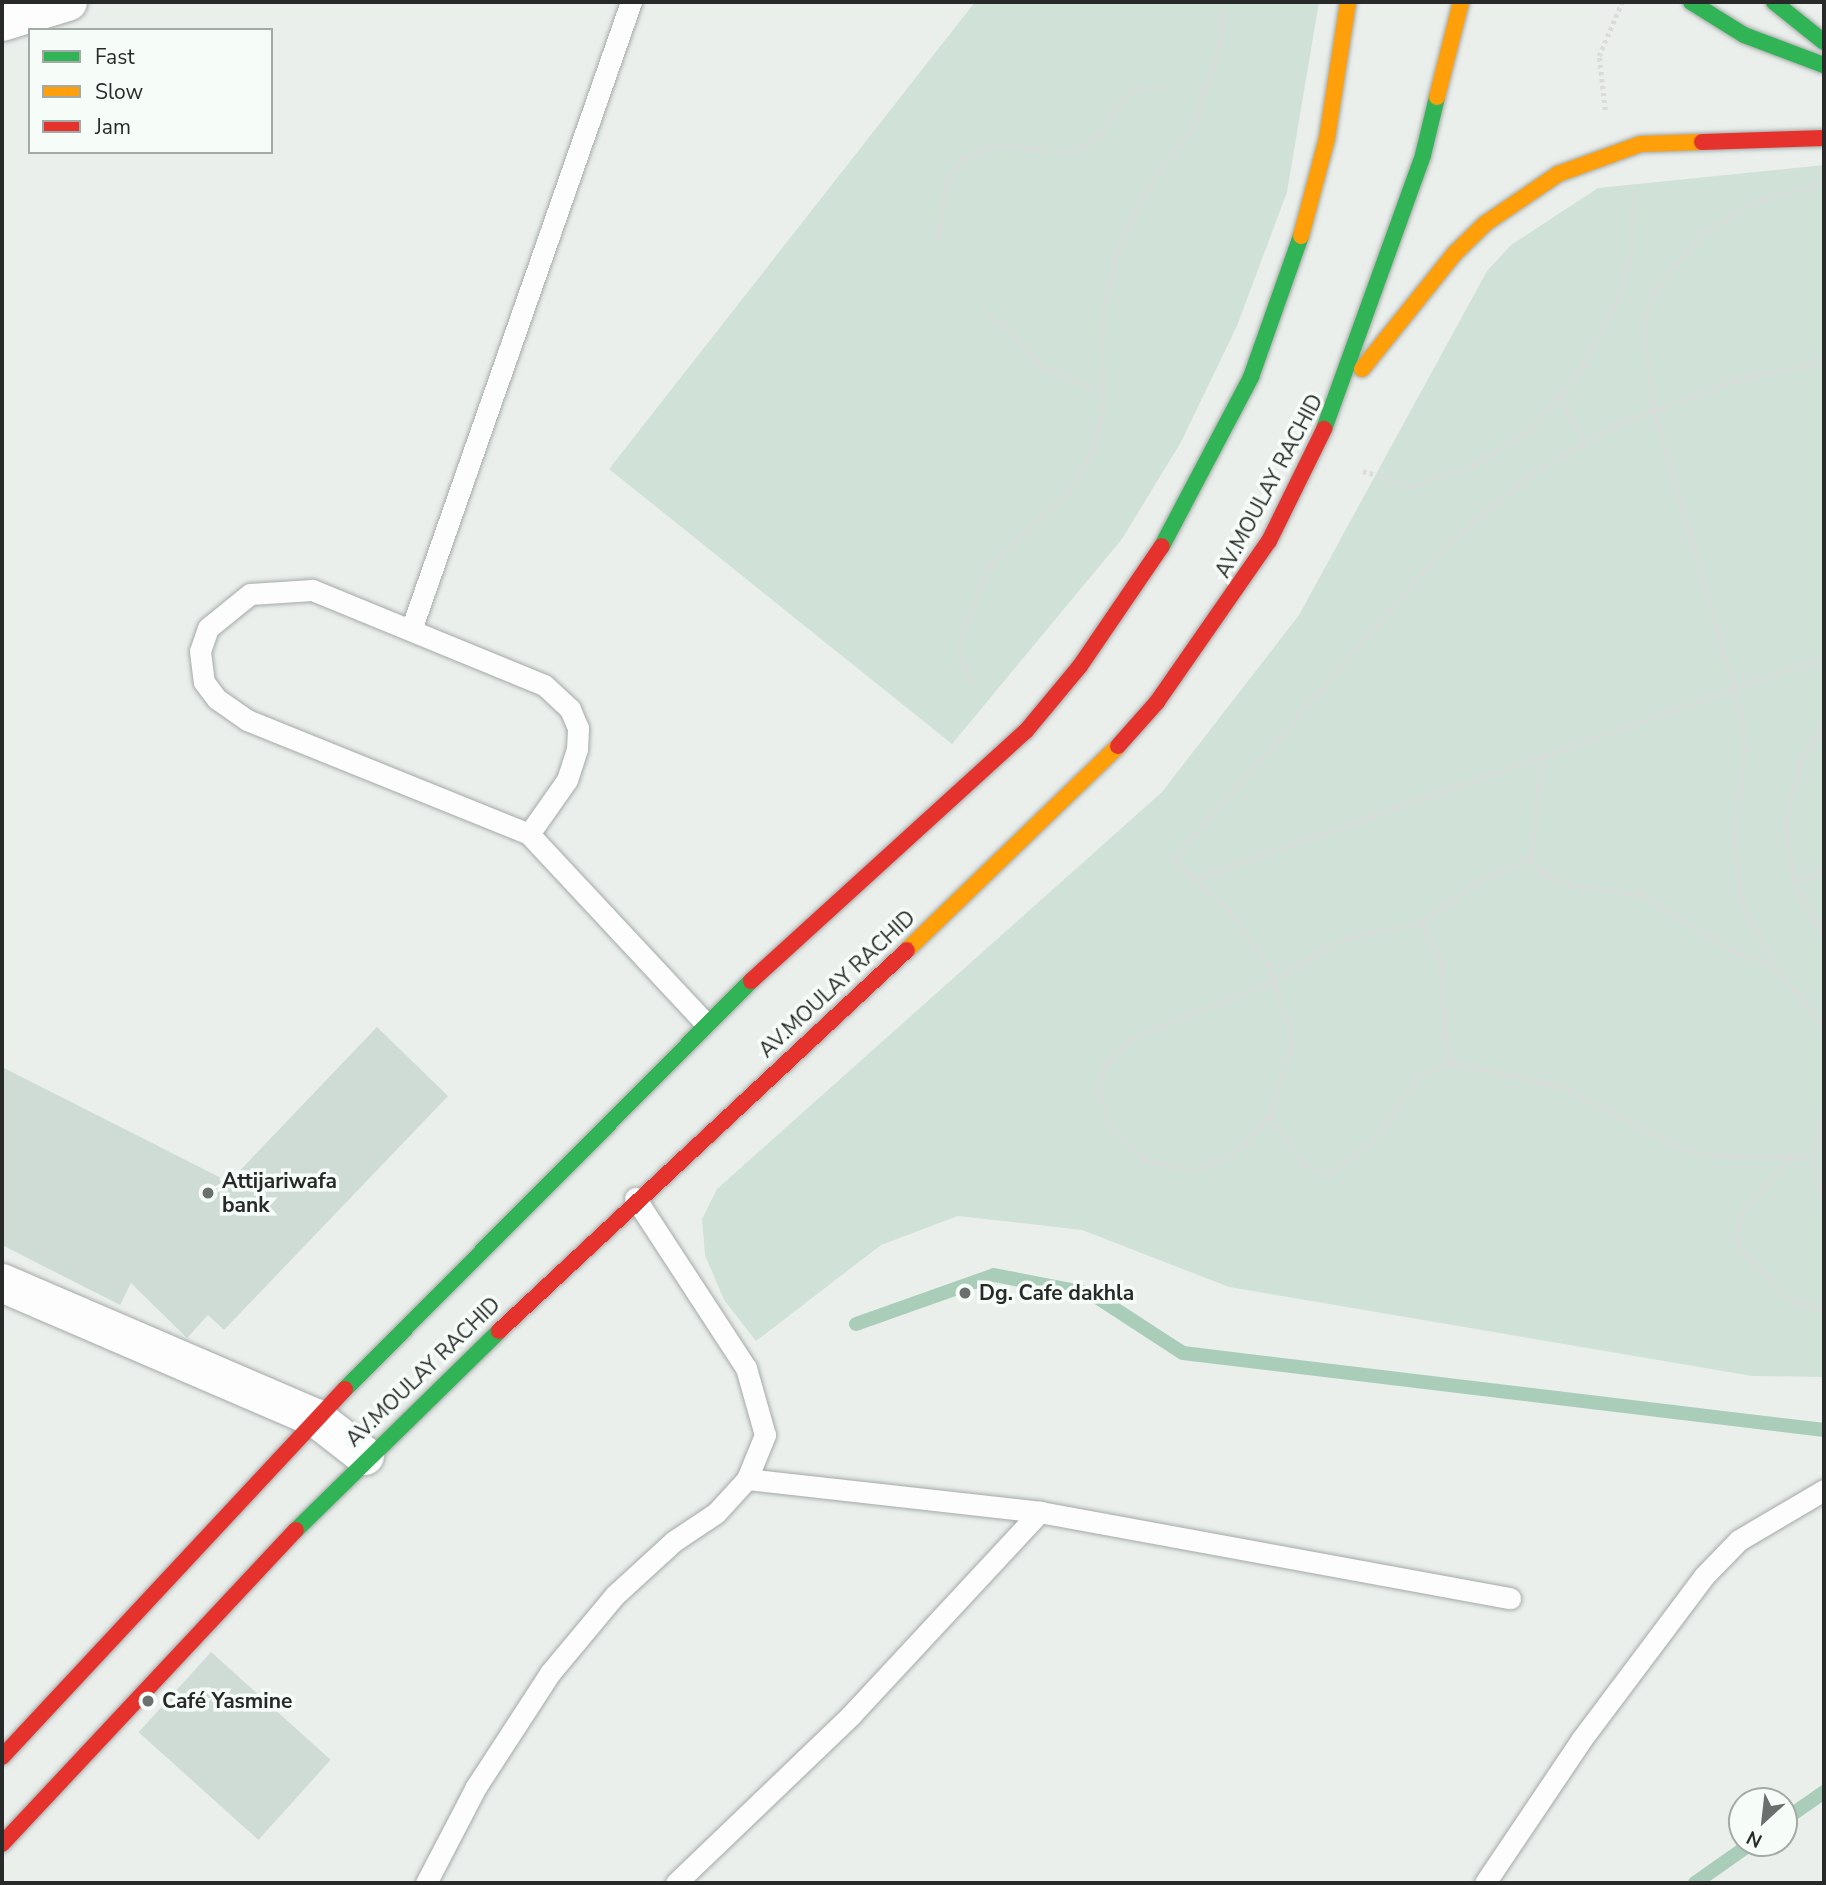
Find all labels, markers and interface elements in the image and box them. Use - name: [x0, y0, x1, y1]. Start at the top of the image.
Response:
- legend: [28, 28, 273, 154]
- text: Fast: [95, 43, 135, 71]
- text: Slow: [95, 78, 143, 106]
- text: Jam: [95, 113, 131, 141]
- street label: AV.MOULAY RACHID: [1210, 390, 1328, 582]
- street label: AV.MOULAY RACHID: [754, 905, 920, 1063]
- place label: Attijariwafa bank: [222, 1168, 337, 1218]
- marker: Attijariwafa bank: [200, 1185, 216, 1201]
- place label: Dg. Cafe dakhla: [979, 1280, 1134, 1306]
- marker: Dg. Cafe dakhla: [957, 1285, 973, 1301]
- street label: AV.MOULAY RACHID: [341, 1292, 505, 1452]
- place label: Café Yasmine: [162, 1688, 292, 1714]
- marker: Café Yasmine: [140, 1693, 156, 1709]
- north arrow: [1728, 1787, 1798, 1857]
- text: N: [1742, 1824, 1767, 1854]

